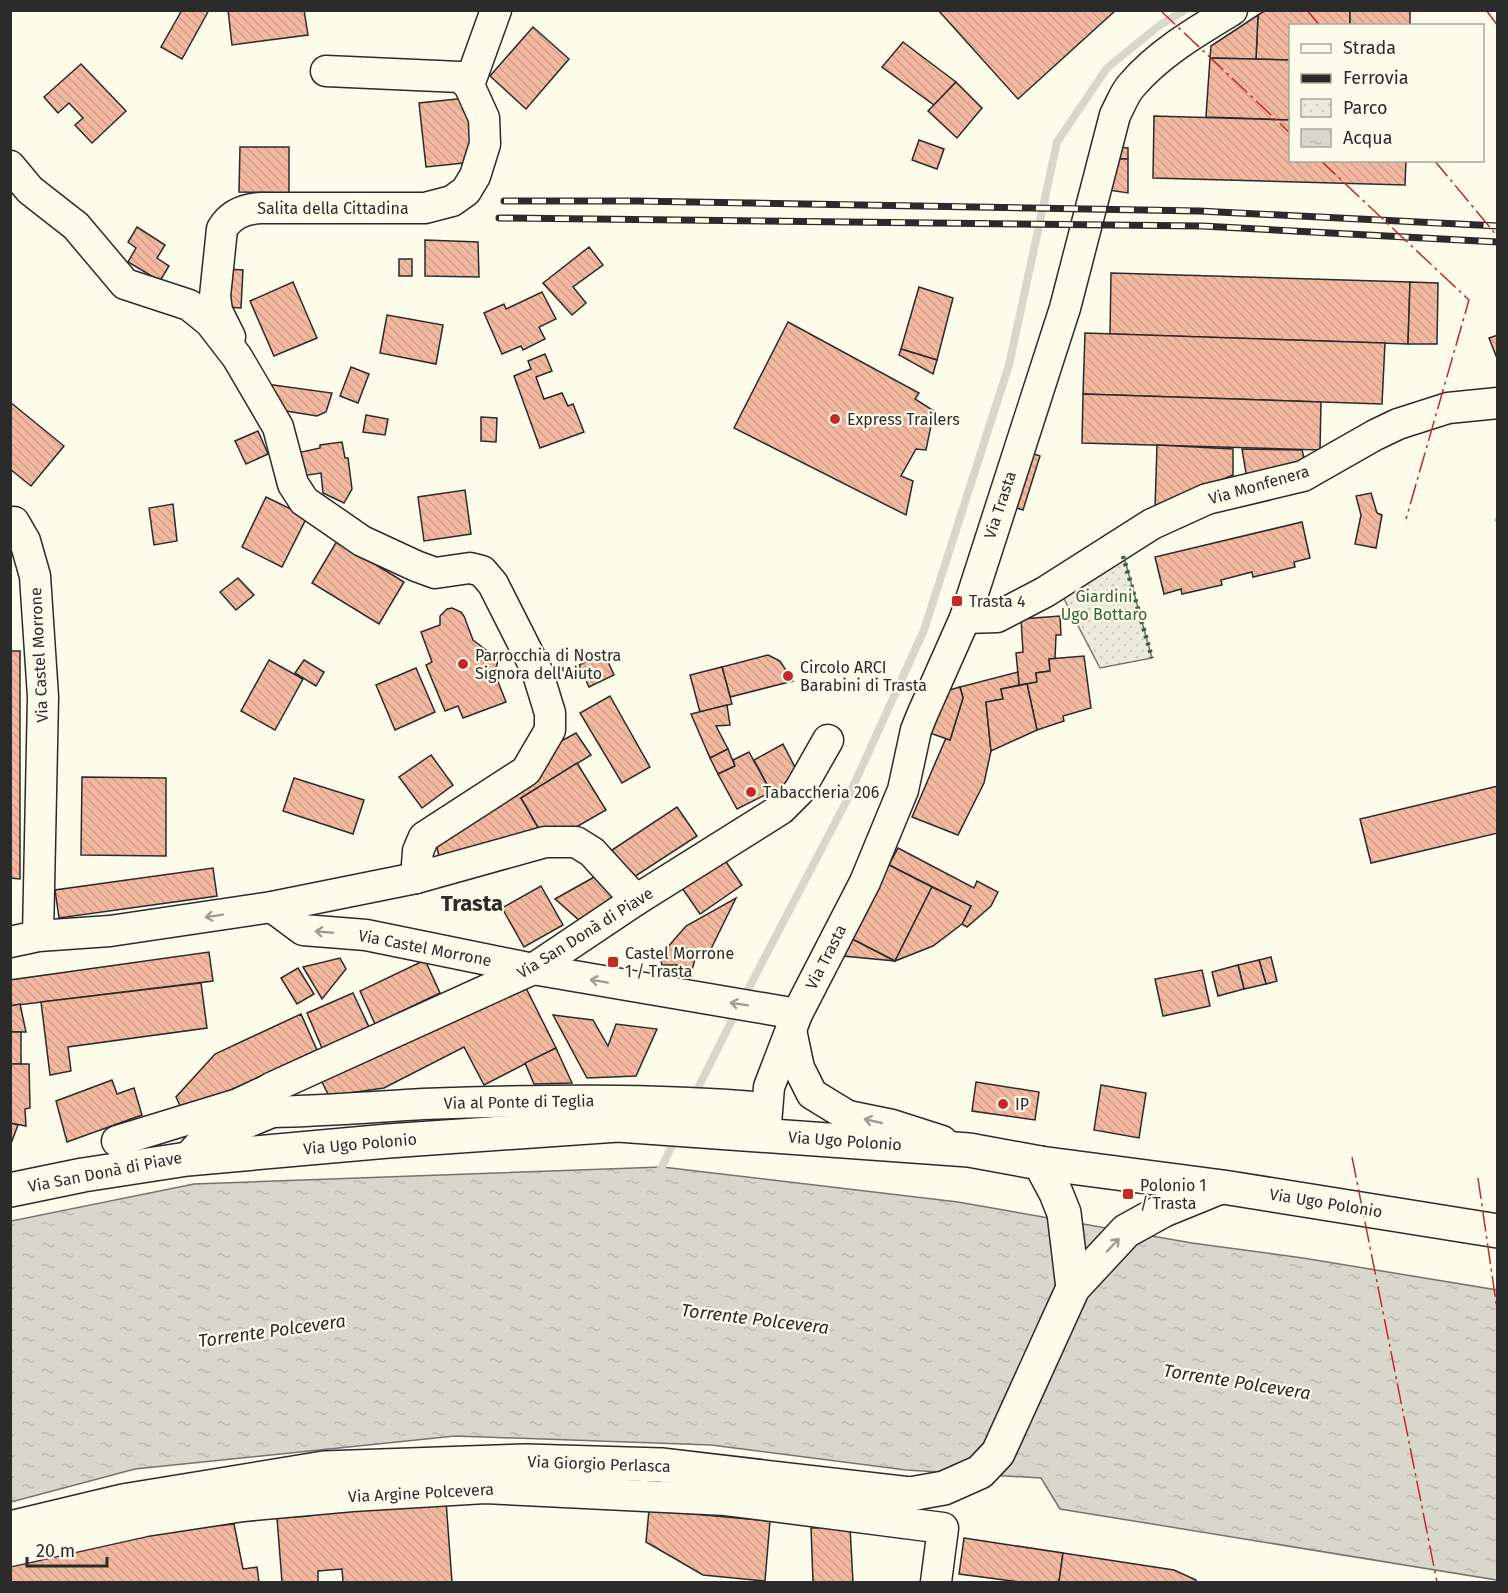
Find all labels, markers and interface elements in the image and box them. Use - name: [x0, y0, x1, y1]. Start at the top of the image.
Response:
- legend: [1289, 24, 1484, 162]
- text: Strada: [1343, 37, 1396, 59]
- text: Ferrovia: [1343, 67, 1409, 89]
- text: Parco: [1343, 97, 1387, 119]
- text: Acqua: [1343, 127, 1393, 149]
- street label: Salita della Cittadina: [257, 199, 409, 218]
- place label: Express Trailers: [847, 410, 960, 429]
- marker: Express Trailers: [828, 412, 842, 426]
- street label: Via Monfenera: [1206, 462, 1312, 508]
- street label: Via Trasta: [980, 469, 1020, 541]
- street label: Via Castel Morrone: [26, 587, 52, 723]
- park label: Giardini Ugo Bottaro: [1061, 587, 1147, 624]
- place label: Trasta 4: [969, 592, 1026, 611]
- marker: Trasta 4: [950, 594, 964, 608]
- place label: Parrocchia di Nostra Signora dell'Aiuto: [475, 646, 621, 683]
- marker: Parrocchia di Nostra Signora dell'Aiuto: [456, 657, 470, 671]
- place label: Circolo ARCI Barabini di Trasta: [800, 658, 927, 695]
- marker: Circolo ARCI Barabini di Trasta: [781, 669, 795, 683]
- place label: Tabaccheria 206: [763, 783, 879, 802]
- marker: Tabaccheria 206: [744, 785, 758, 799]
- street label: Via San Donà di Piave: [514, 883, 656, 983]
- district label: Trasta: [441, 890, 503, 917]
- one-way arrow: [204, 910, 224, 921]
- street label: Via Trasta: [802, 921, 850, 993]
- one-way arrow: [315, 926, 335, 937]
- street label: Via Castel Morrone: [357, 926, 493, 970]
- place label: Castel Morrone 1 / Trasta: [625, 944, 734, 981]
- marker: Castel Morrone 1 / Trasta: [606, 955, 620, 969]
- one-way arrow: [589, 975, 609, 986]
- one-way arrow: [729, 999, 749, 1010]
- street label: Via al Ponte di Teglia: [444, 1091, 594, 1113]
- place label: IP: [1015, 1095, 1029, 1114]
- marker: IP: [996, 1097, 1010, 1111]
- one-way arrow: [863, 1115, 883, 1126]
- street label: Via Ugo Polonio: [788, 1128, 902, 1154]
- street label: Via Ugo Polonio: [302, 1130, 418, 1158]
- street label: Via San Donà di Piave: [26, 1148, 184, 1196]
- place label: Polonio 1 / Trasta: [1140, 1176, 1207, 1213]
- street label: Via Ugo Polonio: [1268, 1185, 1384, 1221]
- marker: Polonio 1 / Trasta: [1121, 1187, 1135, 1201]
- one-way arrow: [1106, 1238, 1120, 1253]
- water label: Torrente Polcevera: [680, 1299, 830, 1339]
- water label: Torrente Polcevera: [197, 1310, 347, 1352]
- water label: Torrente Polcevera: [1162, 1360, 1312, 1404]
- street label: Via Giorgio Perlasca: [527, 1452, 671, 1476]
- street label: Via Argine Polcevera: [347, 1480, 495, 1506]
- scale bar: [27, 1530, 106, 1568]
- text: 20 m: [36, 1540, 75, 1562]

